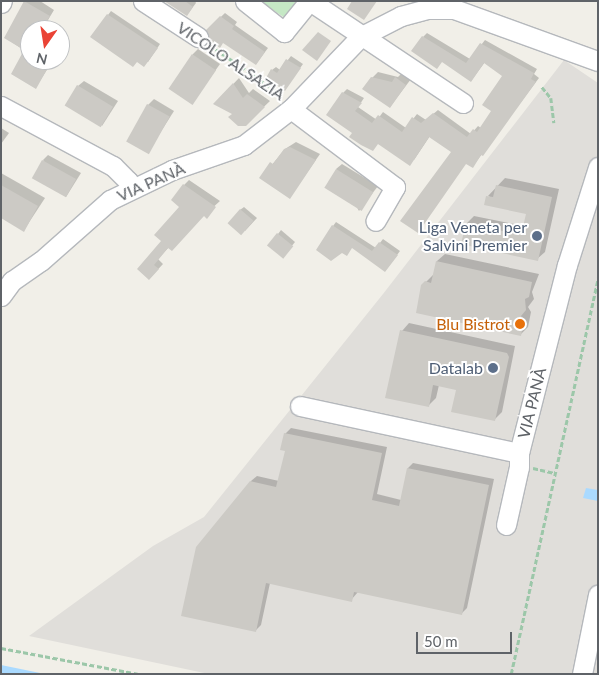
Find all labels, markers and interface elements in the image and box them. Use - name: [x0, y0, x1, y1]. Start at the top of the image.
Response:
- street label: VICOLO ALSAZIA: [173, 18, 289, 104]
- north arrow: [20, 20, 70, 70]
- text: N: [35, 50, 49, 69]
- street label: VIA PANÀ: [114, 158, 188, 206]
- place label: Liga Veneta per Salvini Premier: [418, 217, 527, 255]
- marker: Liga Veneta per Salvini Premier: [531, 230, 543, 242]
- place label: Blu Bistrot: [436, 314, 510, 334]
- marker: Blu Bistrot: [514, 318, 526, 330]
- place label: Datalab: [429, 358, 483, 378]
- marker: Datalab: [487, 362, 499, 374]
- street label: VIA PANÀ: [514, 365, 550, 441]
- scale bar: [419, 622, 515, 654]
- text: 50 m: [424, 632, 458, 650]

